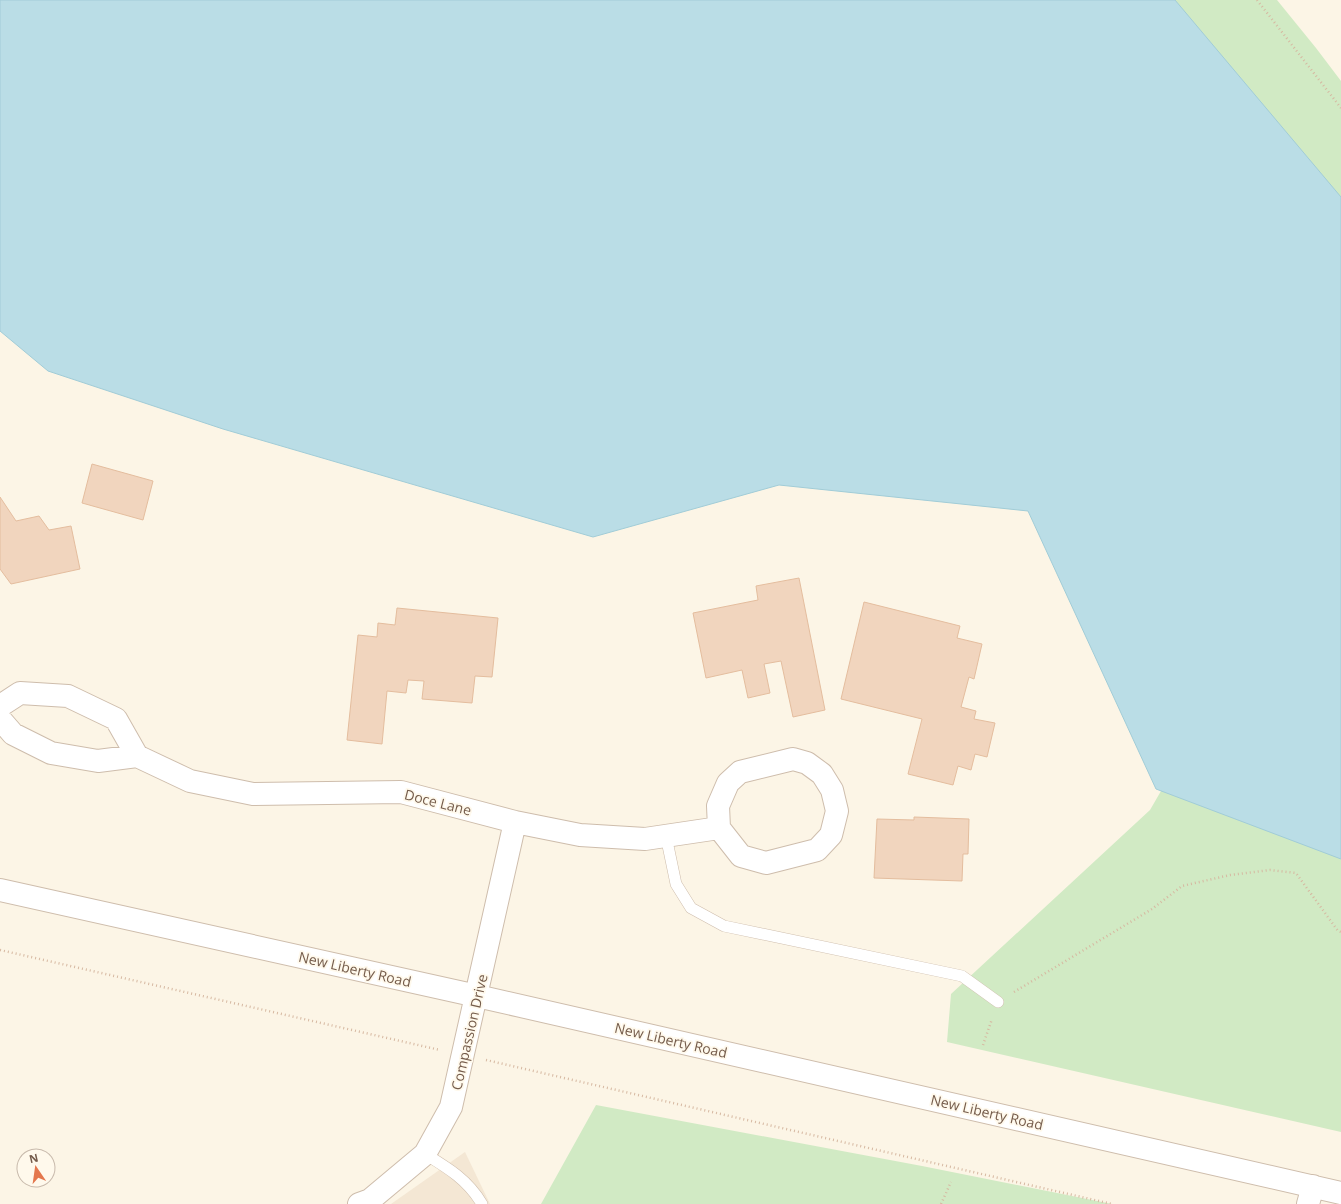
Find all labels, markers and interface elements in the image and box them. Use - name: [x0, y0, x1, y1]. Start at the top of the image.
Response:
- street label: Doce Lane: [403, 785, 474, 820]
- street label: New Liberty Road: [297, 947, 413, 991]
- street label: Compassion Drive: [446, 972, 492, 1092]
- street label: New Liberty Road: [613, 1018, 729, 1062]
- street label: New Liberty Road: [929, 1090, 1045, 1134]
- north arrow: [16, 1148, 56, 1188]
- text: N: [28, 1149, 40, 1166]

